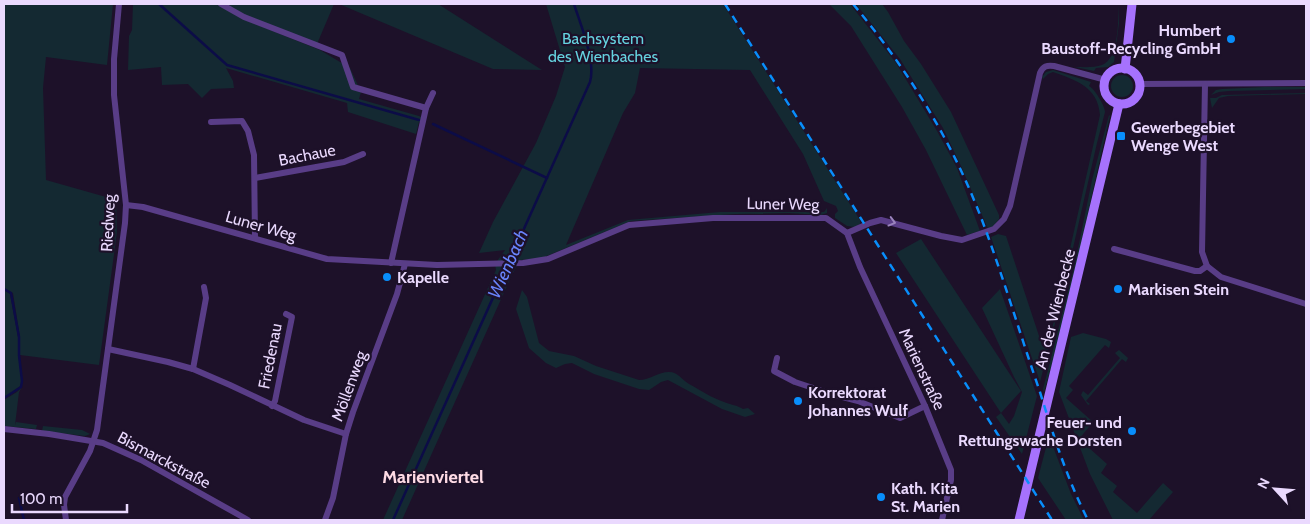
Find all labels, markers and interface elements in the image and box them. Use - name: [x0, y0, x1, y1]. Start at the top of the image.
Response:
- place label: Humbert Baustoff-Recycling GmbH: [1041, 21, 1221, 58]
- park label: Bachsystem des Wienbaches: [548, 29, 658, 66]
- marker: Humbert Baustoff-Recycling GmbH: [1225, 33, 1237, 45]
- place label: Gewerbegebiet Wenge West: [1131, 118, 1236, 155]
- marker: Gewerbegebiet Wenge West: [1115, 130, 1127, 142]
- street label: Bachaue: [277, 140, 337, 170]
- street label: Riedweg: [97, 193, 119, 252]
- street label: Luner Weg: [746, 194, 821, 214]
- street label: Luner Weg: [223, 207, 300, 245]
- one-way arrow: [888, 217, 896, 227]
- water label: Wienbach: [483, 226, 533, 302]
- street label: An der Wienbecke: [1031, 247, 1079, 371]
- place label: Kapelle: [397, 268, 449, 287]
- marker: Kapelle: [381, 271, 393, 283]
- place label: Markisen Stein: [1128, 280, 1229, 299]
- marker: Markisen Stein: [1112, 283, 1124, 295]
- street label: Friedenau: [254, 322, 286, 390]
- street label: Marienstraße: [895, 325, 949, 413]
- street label: Möllenweg: [327, 347, 371, 424]
- place label: Korrektorat Johannes Wulf: [807, 383, 908, 420]
- marker: Korrektorat Johannes Wulf: [792, 395, 804, 407]
- place label: Feuer- und Rettungswache Dorsten: [958, 413, 1122, 450]
- marker: Feuer- und Rettungswache Dorsten: [1126, 425, 1138, 437]
- street label: Bismarckstraße: [114, 428, 214, 492]
- north arrow: [1250, 464, 1300, 514]
- district label: Marienviertel: [382, 466, 484, 488]
- text: N: [1253, 475, 1274, 492]
- place label: Kath. Kita St. Marien: [891, 479, 960, 516]
- scale bar: [12, 482, 128, 514]
- text: 100 m: [20, 490, 62, 508]
- marker: Kath. Kita St. Marien: [875, 491, 887, 503]

